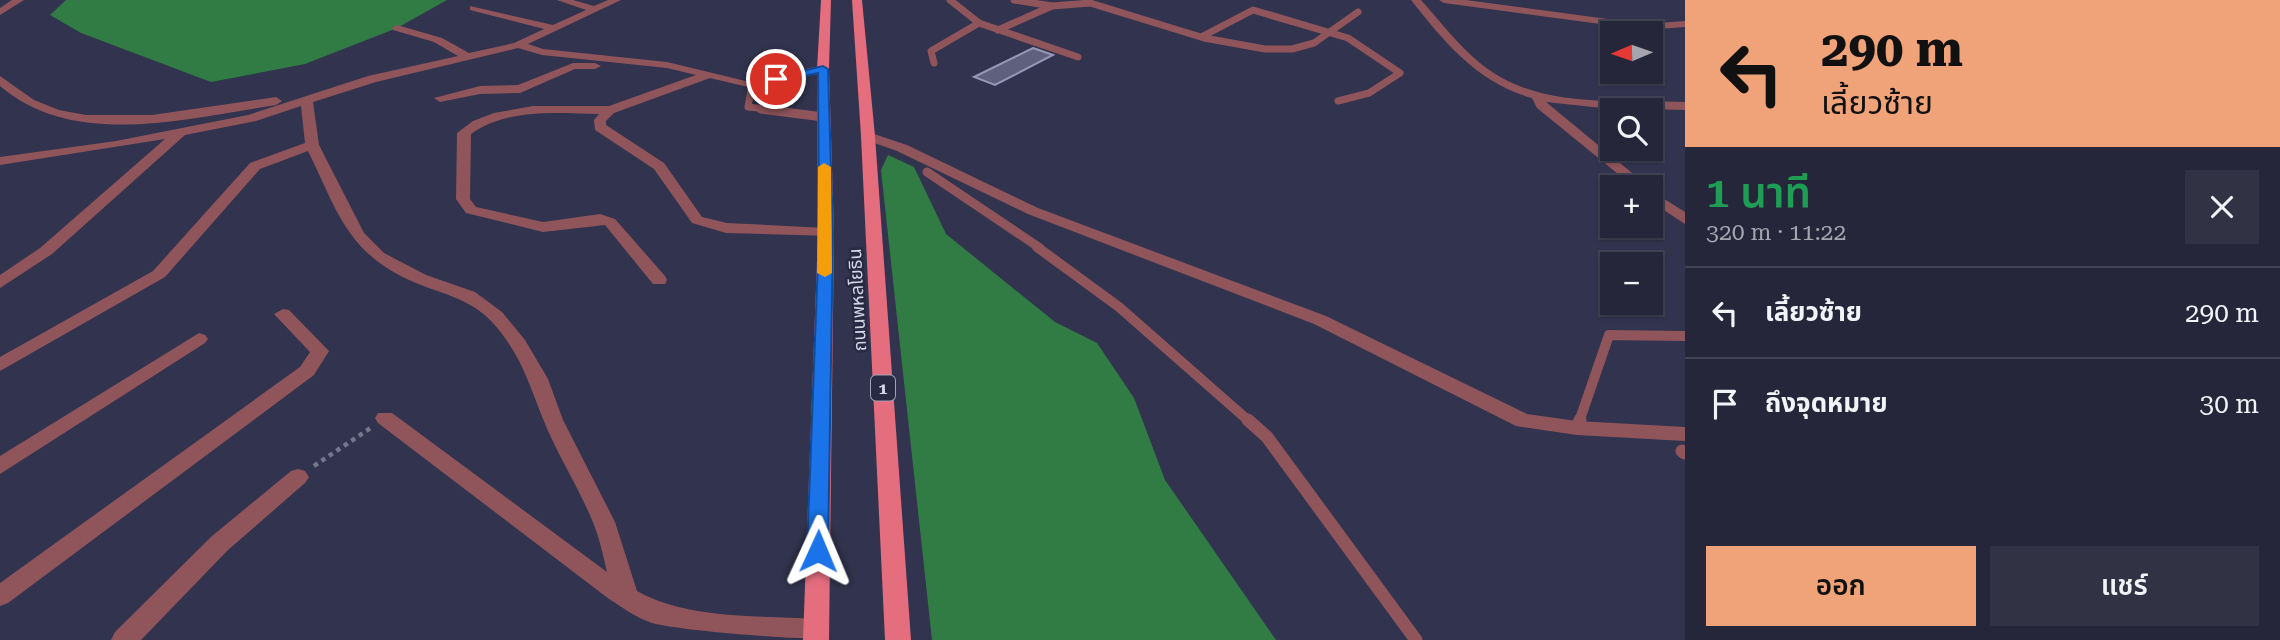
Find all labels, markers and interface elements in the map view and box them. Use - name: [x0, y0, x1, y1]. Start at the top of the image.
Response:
- north arrow: [1600, 21, 1662, 84]
- map controls: [1600, 21, 1663, 315]
- text: 290 m: [1821, 21, 1963, 78]
- icon: left: [1706, 28, 1797, 119]
- pin: [746, 49, 806, 109]
- icon: arrive: [757, 60, 795, 98]
- text: เลี้ยวซ้าย: [1821, 84, 1933, 122]
- button: search: [1600, 98, 1663, 161]
- text: 1 นาที: [1706, 168, 1811, 217]
- button: close: [2185, 170, 2259, 244]
- button: +: [1600, 175, 1663, 238]
- text: 320 m · 11:22: [1706, 219, 1846, 246]
- street label: ถนนพหลโยธิน: [844, 248, 870, 352]
- button: −: [1600, 252, 1663, 315]
- icon: left: [1706, 294, 1744, 332]
- text: เลี้ยวซ้าย: [1765, 297, 1862, 327]
- text: 290 m: [2185, 298, 2259, 328]
- road number: 1: [871, 376, 895, 400]
- icon: arrive: [1706, 385, 1744, 423]
- text: ถึงจุดหมาย: [1765, 388, 1888, 418]
- text: 30 m: [2200, 389, 2259, 419]
- position arrow: [781, 514, 855, 588]
- button: ออก: [1706, 546, 1976, 626]
- button: แชร์: [1990, 546, 2259, 626]

